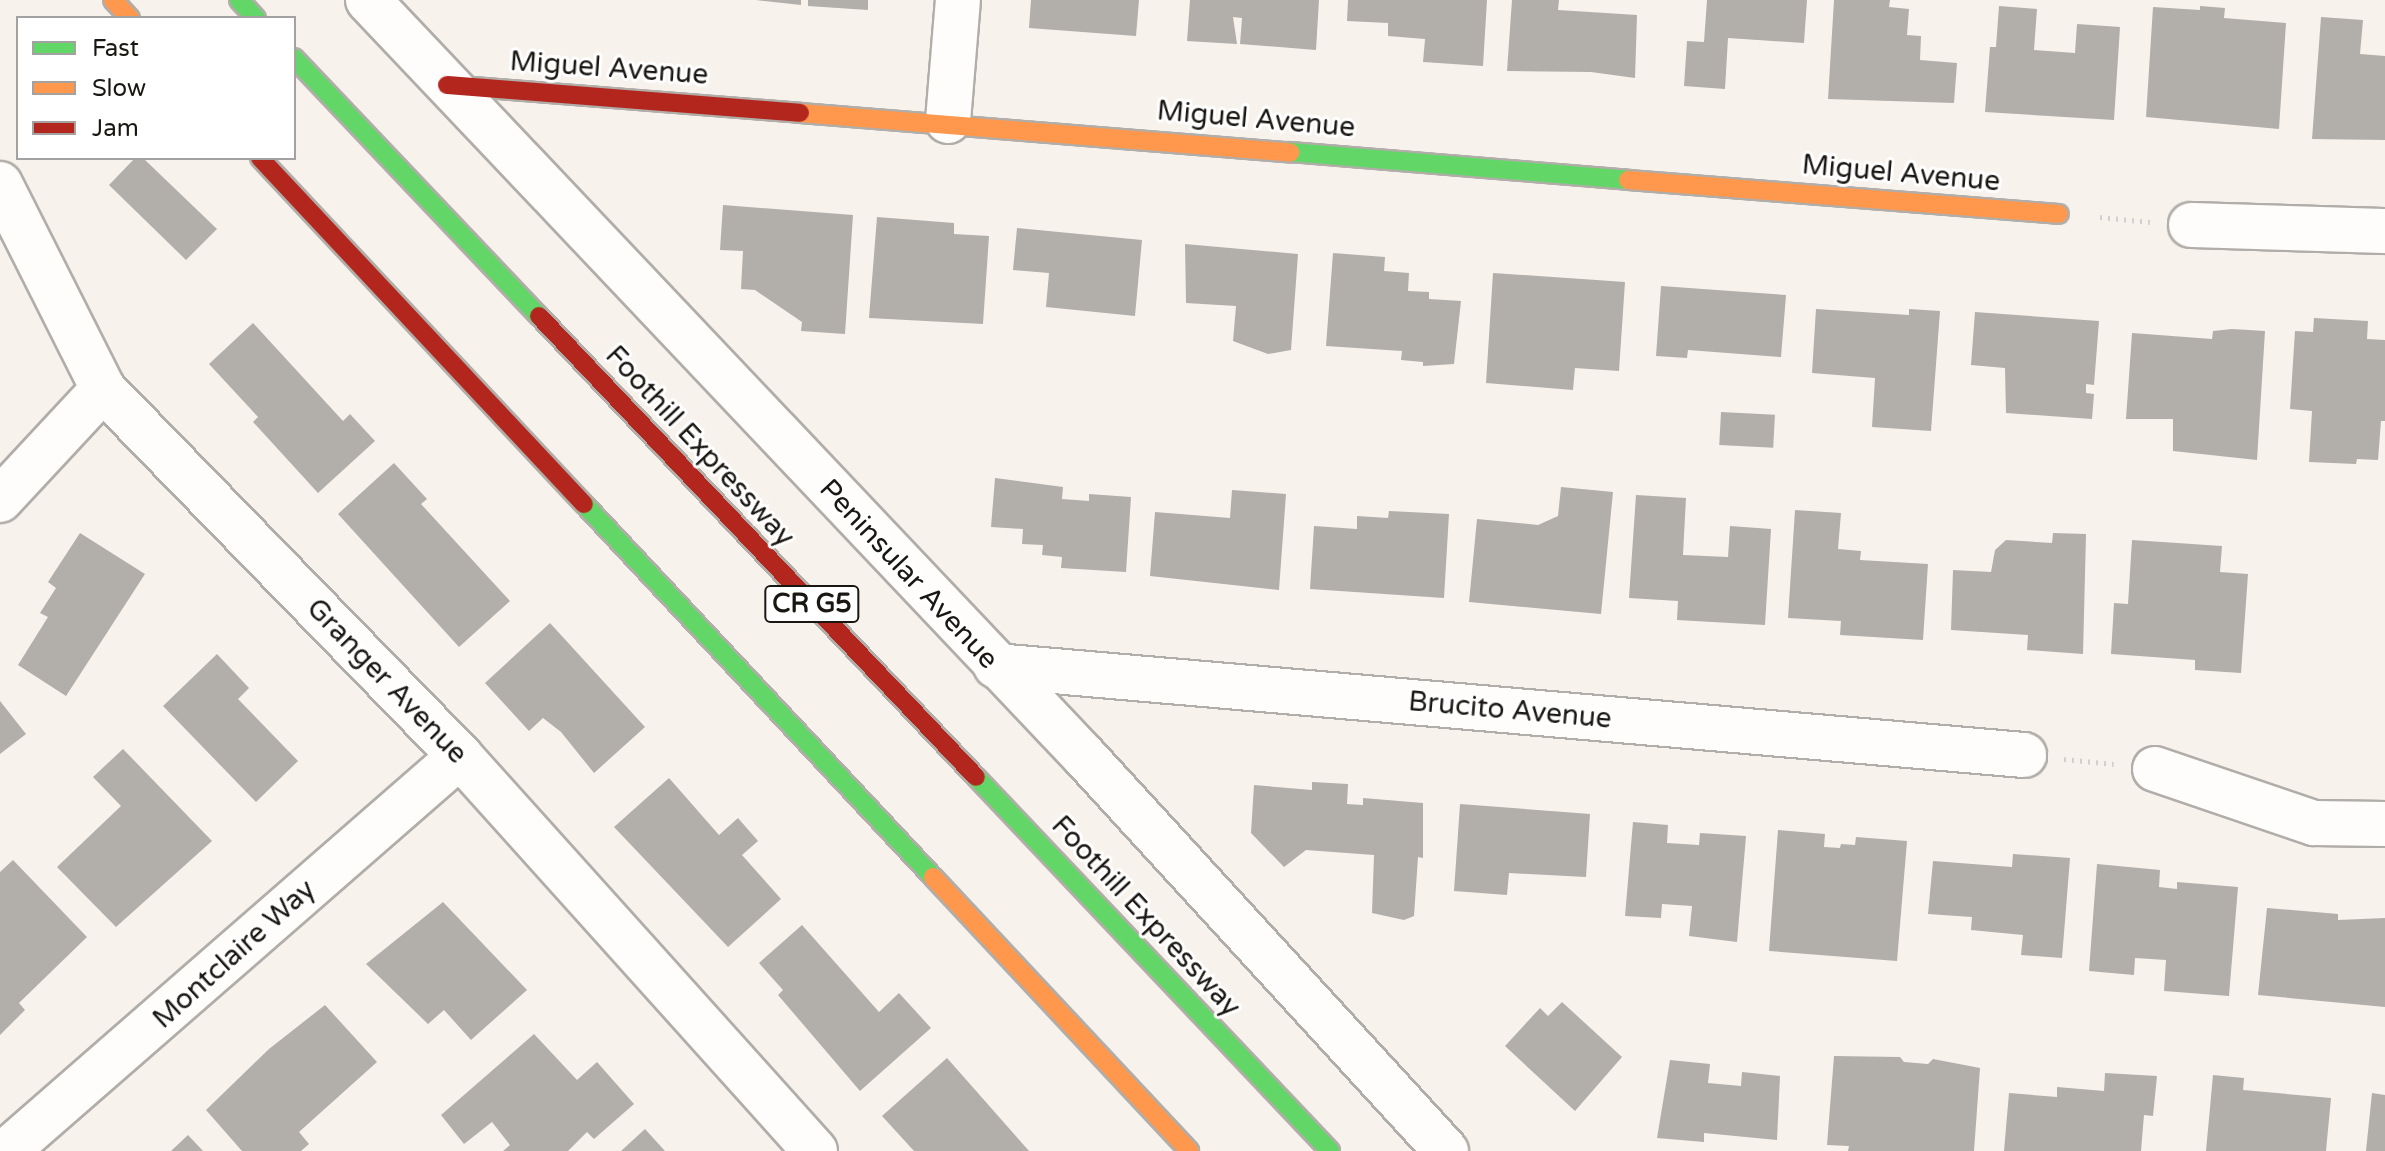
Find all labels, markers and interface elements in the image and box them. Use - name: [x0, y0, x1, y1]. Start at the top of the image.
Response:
- legend: [16, 16, 296, 160]
- text: Fast: [92, 34, 139, 63]
- street label: Miguel Avenue: [509, 44, 709, 92]
- text: Slow: [92, 74, 146, 103]
- street label: Miguel Avenue: [1156, 94, 1356, 144]
- text: Jam: [92, 114, 139, 143]
- street label: Miguel Avenue: [1801, 148, 2001, 198]
- street label: Foothill Expressway: [598, 339, 802, 553]
- street label: Peninsular Avenue: [813, 472, 1005, 676]
- road number: CR G5: [764, 582, 860, 626]
- street label: Granger Avenue: [300, 591, 474, 771]
- street label: Brucito Avenue: [1407, 684, 1613, 736]
- street label: Foothill Expressway: [1044, 809, 1248, 1023]
- street label: Montclaire Way: [146, 872, 322, 1036]

